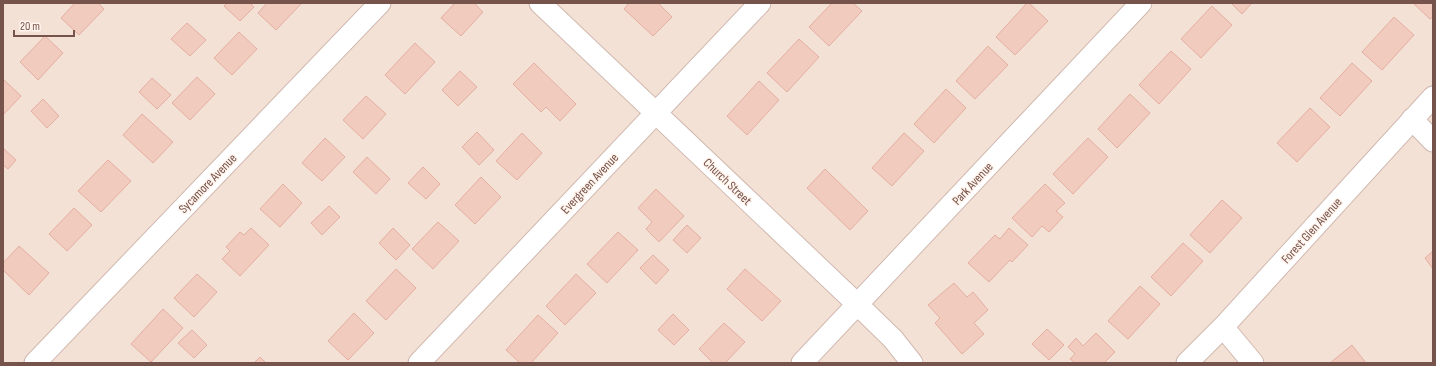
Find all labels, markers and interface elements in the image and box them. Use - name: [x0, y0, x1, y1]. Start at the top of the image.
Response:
- scale bar: [14, 12, 74, 38]
- text: 20 m: [20, 19, 40, 34]
- street label: Evergreen Avenue: [557, 150, 622, 217]
- street label: Sycamore Avenue: [175, 151, 240, 217]
- street label: Church Street: [700, 155, 755, 209]
- street label: Park Avenue: [949, 159, 997, 208]
- street label: Forest Glen Avenue: [1278, 194, 1346, 267]

